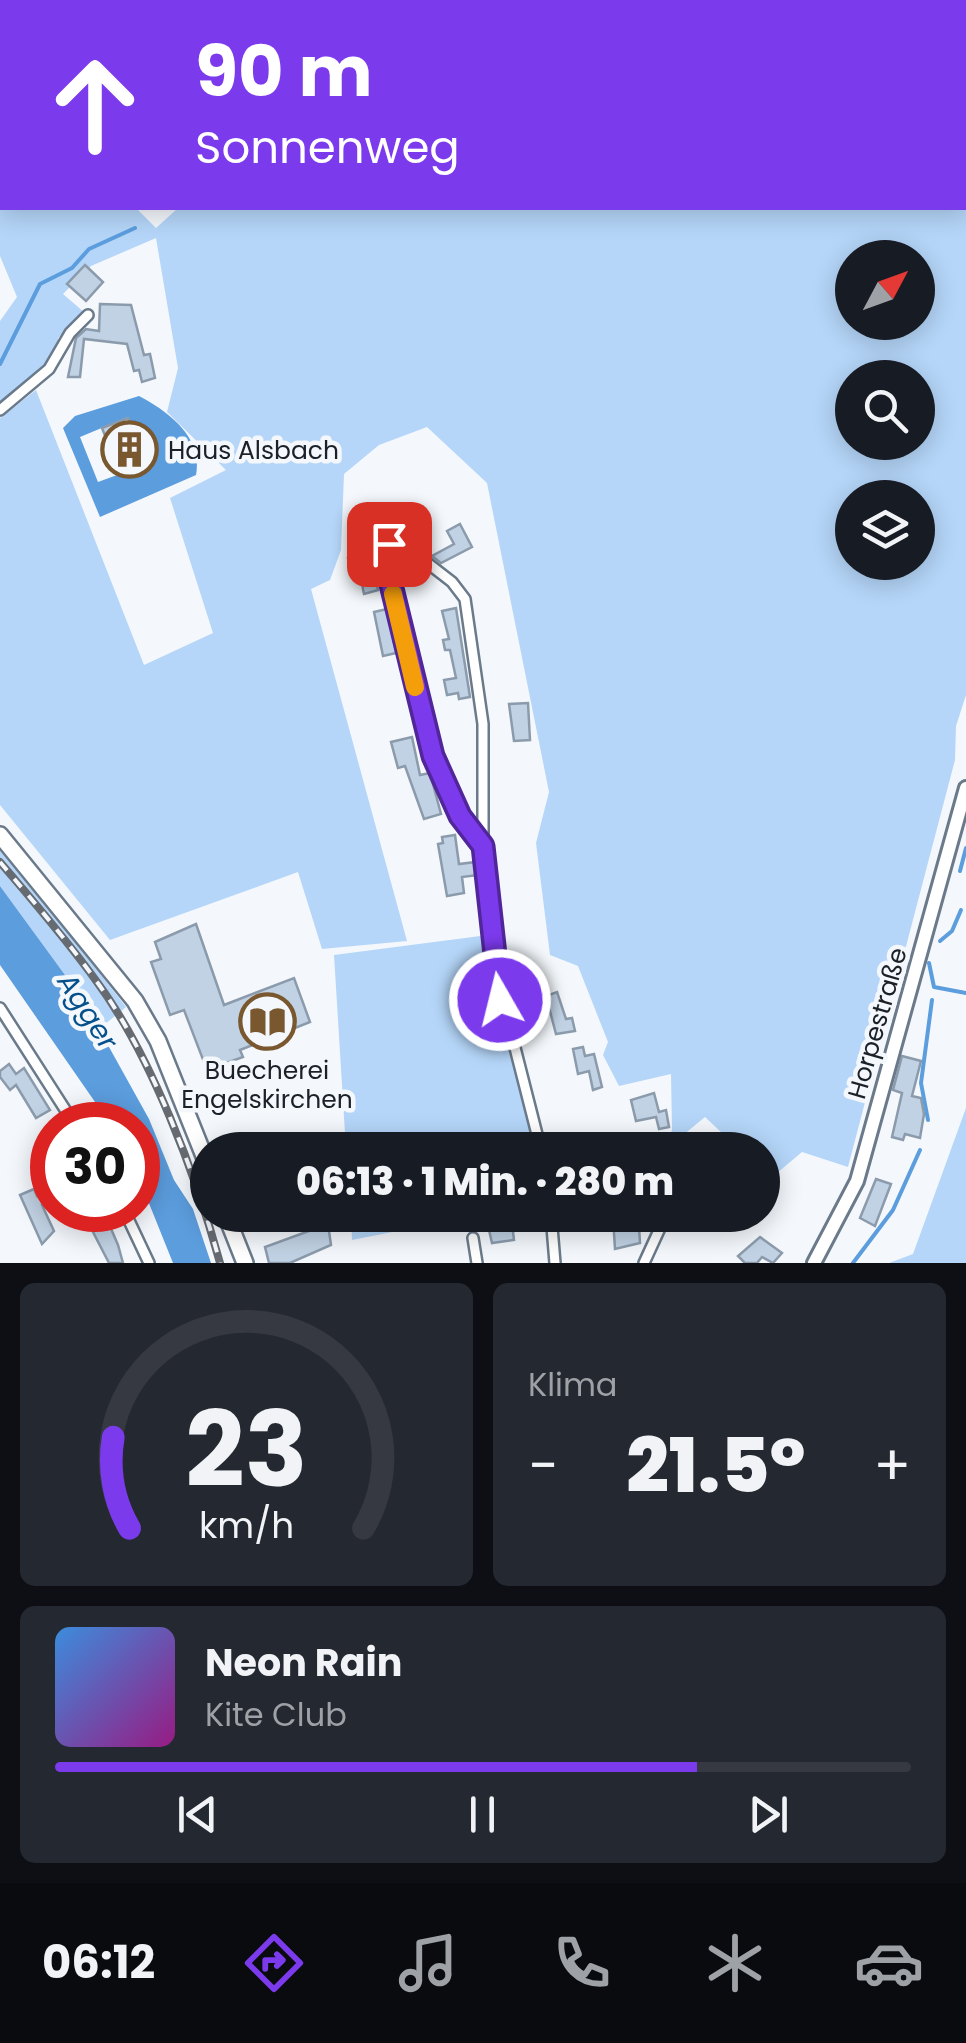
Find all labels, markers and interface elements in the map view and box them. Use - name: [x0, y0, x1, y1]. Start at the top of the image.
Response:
- text: 90 m: [195, 22, 373, 121]
- icon: ahead: [30, 40, 160, 170]
- text: Sonnenweg: [195, 116, 460, 179]
- north arrow: [835, 240, 935, 340]
- map controls: [835, 240, 935, 580]
- button: search: [835, 360, 935, 460]
- building icon: Haus Alsbach: [99, 420, 159, 480]
- place label: Haus Alsbach: [168, 433, 339, 468]
- button: layers: [835, 480, 935, 580]
- pin: [347, 502, 432, 587]
- icon: arrive: [362, 517, 417, 572]
- street label: Horpestraße: [839, 943, 916, 1103]
- position arrow: [448, 948, 552, 1052]
- water label: Agger: [48, 964, 127, 1058]
- library icon: Buecherei Engelskirchen: [237, 991, 297, 1051]
- place label: Buecherei Engelskirchen: [181, 1053, 353, 1117]
- speed limit sign: 30: [30, 1102, 160, 1232]
- text: 06:13 · 1 Min. · 280 m: [296, 1155, 674, 1208]
- text: Klima: [528, 1362, 618, 1407]
- text: 23: [185, 1377, 308, 1522]
- text: 21.5°: [626, 1413, 806, 1518]
- text: −: [528, 1427, 558, 1504]
- text: +: [873, 1427, 911, 1504]
- text: km/h: [199, 1500, 294, 1551]
- text: Neon Rain: [205, 1636, 402, 1689]
- text: Kite Club: [205, 1692, 347, 1737]
- icon: previous: [170, 1787, 225, 1842]
- icon: pause: [455, 1787, 510, 1842]
- icon: next: [741, 1787, 796, 1842]
- icon: directions: [239, 1928, 309, 1998]
- icon: music: [393, 1928, 463, 1998]
- icon: phone: [547, 1928, 617, 1998]
- icon: climate: [700, 1928, 770, 1998]
- icon: car: [854, 1928, 924, 1998]
- text: 06:12: [42, 1931, 155, 1994]

